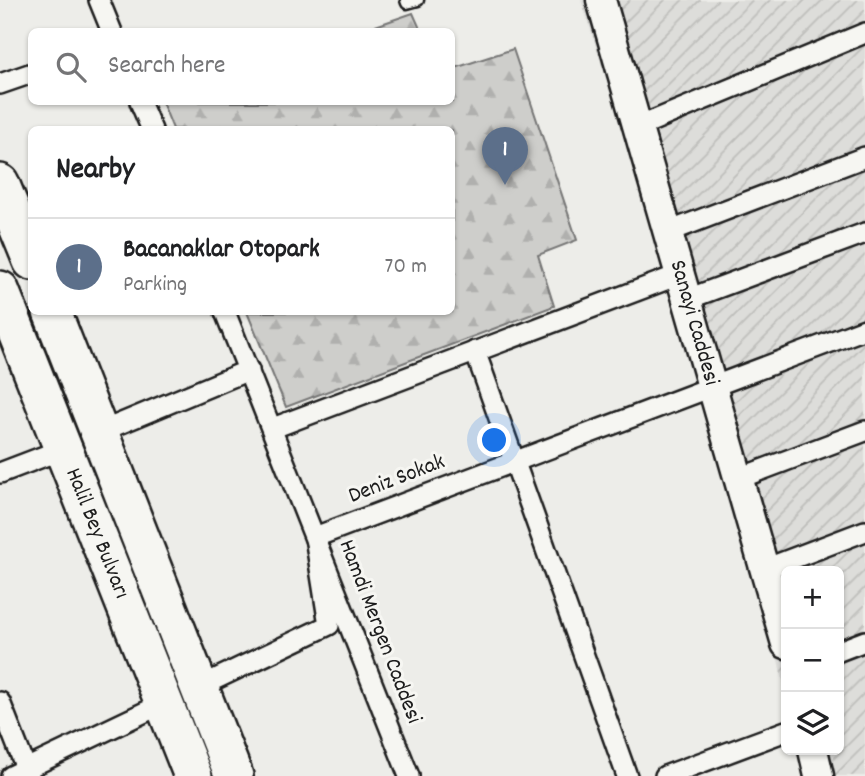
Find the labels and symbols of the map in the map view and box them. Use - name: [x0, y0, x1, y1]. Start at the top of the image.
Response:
- pin: 1: [482, 127, 528, 185]
- street label: Sanayi Caddesi: [660, 256, 727, 389]
- your location: [477, 423, 511, 457]
- street label: Deniz Sokak: [344, 447, 450, 513]
- street label: Halil Bey Bulvarı: [56, 463, 138, 604]
- street label: Hamdi Mergen Caddesi: [329, 535, 429, 729]

